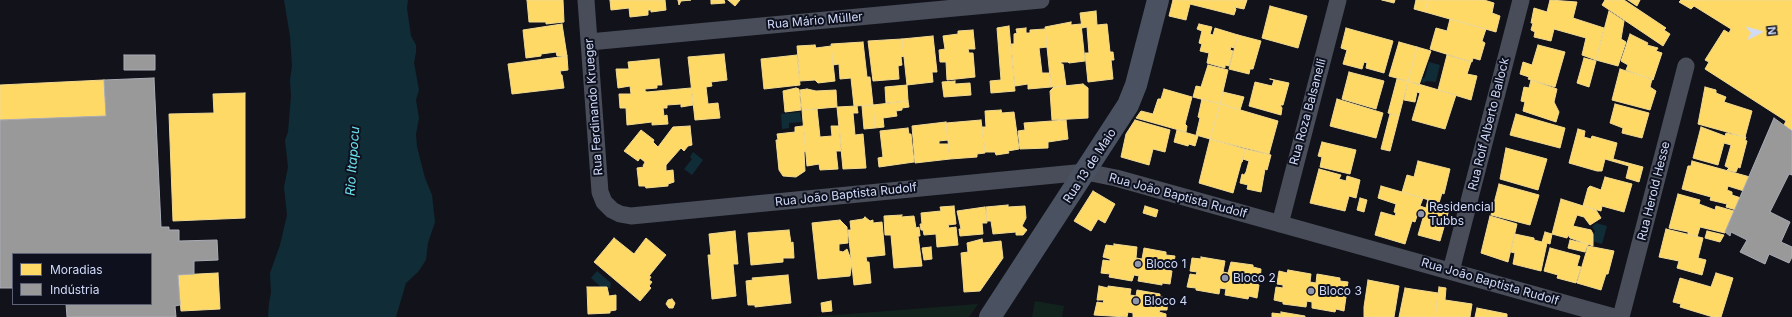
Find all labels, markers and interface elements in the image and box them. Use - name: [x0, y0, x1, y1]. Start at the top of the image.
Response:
- street label: Rua Mário Müller: [767, 10, 863, 32]
- north arrow: [1740, 12, 1780, 52]
- text: N: [1765, 26, 1779, 36]
- street label: Rua Ferdinando Krueger: [582, 38, 606, 176]
- street label: Rua Rolf Alberto Ballock: [1466, 56, 1512, 192]
- street label: Rua Roza Balsanelli: [1287, 57, 1329, 167]
- water label: Rio Itapocu: [343, 126, 363, 196]
- street label: Rua 13 de Maio: [1061, 126, 1119, 206]
- street label: Rua Herold Hesse: [1635, 140, 1673, 242]
- street label: Rua João Baptista Rudolf: [1107, 171, 1249, 221]
- street label: Rua João Baptista Rudolf: [774, 180, 918, 210]
- place label: Residencial Tubbs: [1429, 200, 1494, 228]
- marker: Residencial Tubbs: [1416, 209, 1426, 219]
- legend: [12, 253, 152, 305]
- street label: Rua João Baptista Rudolf: [1420, 255, 1560, 309]
- place label: Bloco 1: [1146, 257, 1186, 271]
- marker: Bloco 1: [1133, 259, 1143, 269]
- text: Moradias: [50, 262, 103, 277]
- place label: Bloco 2: [1233, 271, 1276, 285]
- marker: Bloco 2: [1220, 273, 1230, 283]
- text: Indústria: [50, 282, 99, 297]
- place label: Bloco 3: [1319, 284, 1362, 298]
- marker: Bloco 3: [1306, 286, 1316, 296]
- place label: Bloco 4: [1144, 294, 1187, 308]
- marker: Bloco 4: [1131, 296, 1141, 306]

